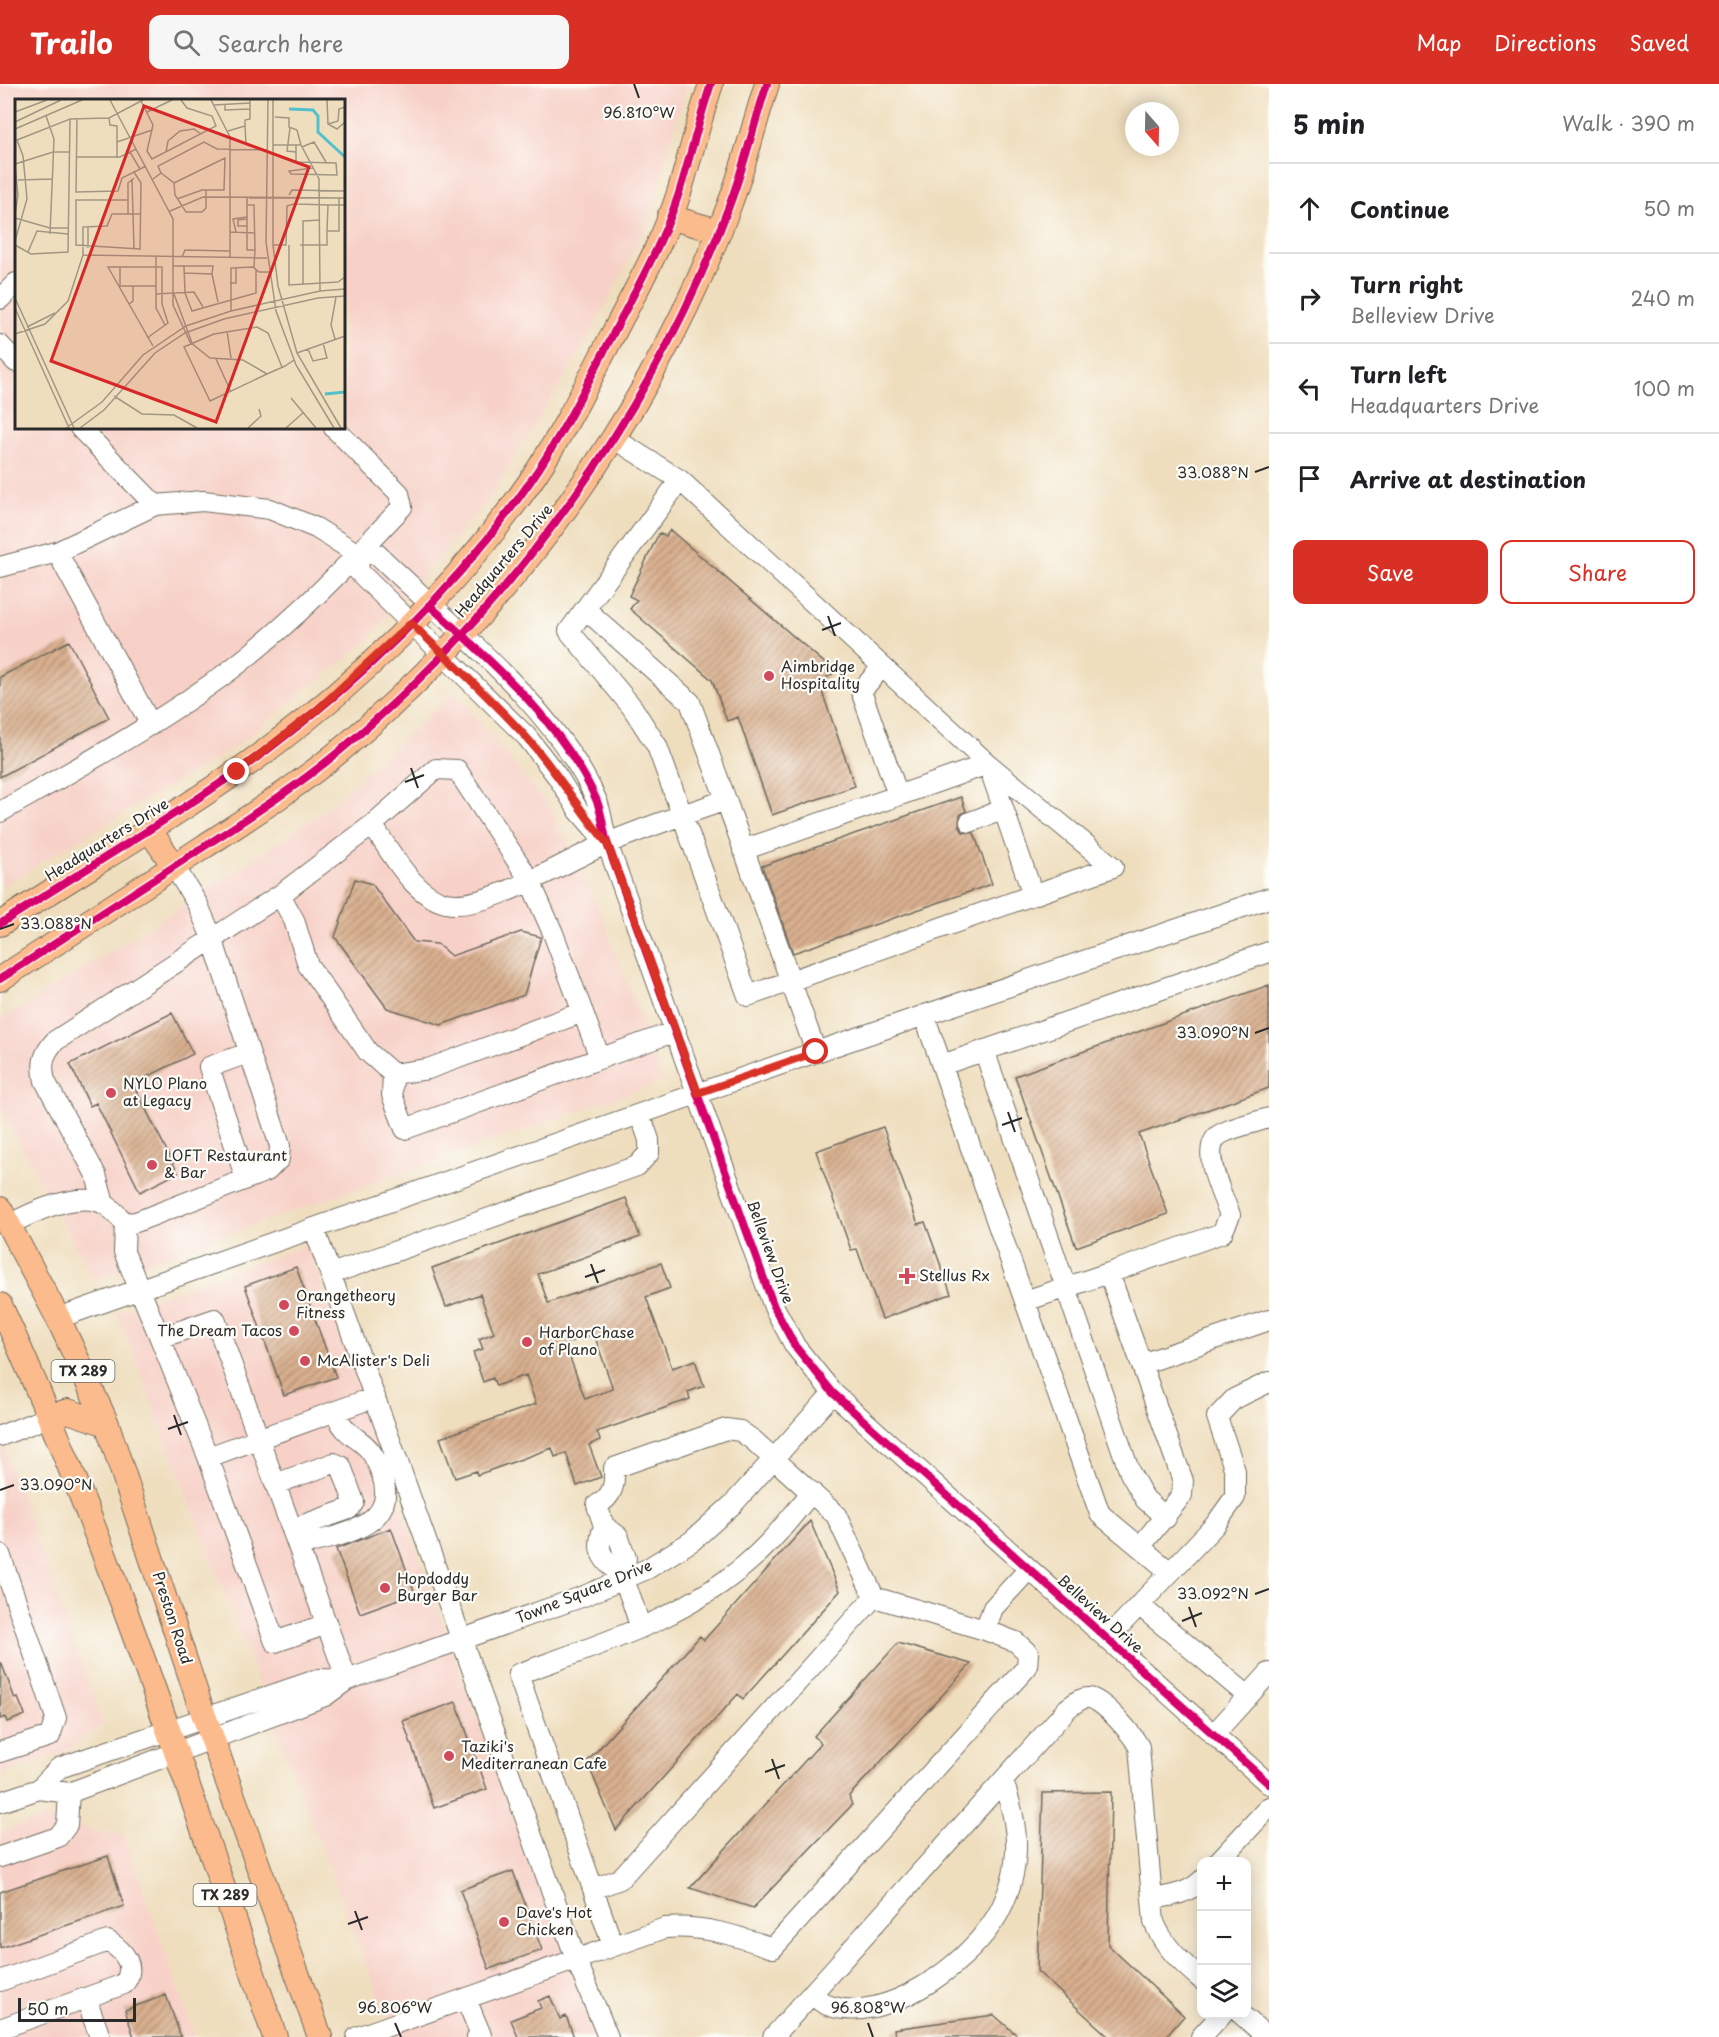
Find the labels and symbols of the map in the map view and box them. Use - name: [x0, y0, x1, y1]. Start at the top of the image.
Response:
- inset map: [15, 99, 345, 429]
- text: 96.810°W: [603, 100, 675, 123]
- north arrow: [1125, 102, 1179, 156]
- text: 33.088°N: [1177, 460, 1249, 483]
- street label: Headquarters Drive: [448, 498, 557, 622]
- place label: Aimbridge Hospitality: [781, 654, 860, 694]
- marker: Aimbridge Hospitality: [762, 669, 776, 683]
- route end: [223, 758, 249, 784]
- street label: Headquarters Drive: [40, 791, 173, 886]
- text: 33.088°N: [20, 911, 92, 934]
- text: 33.090°N: [1177, 1020, 1249, 1043]
- route start: [802, 1038, 828, 1064]
- place label: NYLO Plano at Legacy: [123, 1071, 207, 1111]
- marker: NYLO Plano at Legacy: [104, 1086, 118, 1100]
- place label: LOFT Restaurant & Bar: [164, 1143, 287, 1183]
- marker: LOFT Restaurant & Bar: [145, 1158, 159, 1172]
- street label: Belleview Drive: [742, 1197, 801, 1306]
- place label: Stellus Rx: [919, 1263, 990, 1286]
- marker: Stellus Rx: [900, 1269, 914, 1283]
- place label: Orangetheory Fitness: [296, 1283, 396, 1323]
- marker: Orangetheory Fitness: [277, 1298, 291, 1312]
- place label: The Dream Tacos: [157, 1318, 282, 1341]
- place label: HarborChase of Plano: [539, 1320, 634, 1360]
- marker: The Dream Tacos: [287, 1324, 301, 1338]
- marker: HarborChase of Plano: [520, 1335, 534, 1349]
- place label: McAlister's Deli: [317, 1348, 430, 1371]
- marker: McAlister's Deli: [298, 1354, 312, 1368]
- road number: TX 289: [52, 1360, 115, 1382]
- text: 33.090°N: [20, 1472, 92, 1495]
- street label: Towne Square Drive: [512, 1553, 655, 1628]
- place label: Hopdoddy Burger Bar: [397, 1566, 477, 1606]
- street label: Preston Road: [148, 1568, 199, 1667]
- street label: Belleview Drive: [1053, 1568, 1149, 1658]
- marker: Hopdoddy Burger Bar: [378, 1581, 392, 1595]
- text: 33.092°N: [1177, 1581, 1249, 1604]
- place label: Taziki's Mediterranean Cafe: [461, 1734, 607, 1774]
- marker: Taziki's Mediterranean Cafe: [442, 1749, 456, 1763]
- road number: TX 289: [194, 1884, 256, 1906]
- place label: Dave's Hot Chicken: [516, 1900, 592, 1940]
- marker: Dave's Hot Chicken: [497, 1915, 511, 1929]
- scale bar: [18, 1995, 136, 2022]
- text: 96.806°W: [358, 1995, 433, 2018]
- text: 96.808°W: [831, 1995, 906, 2018]

